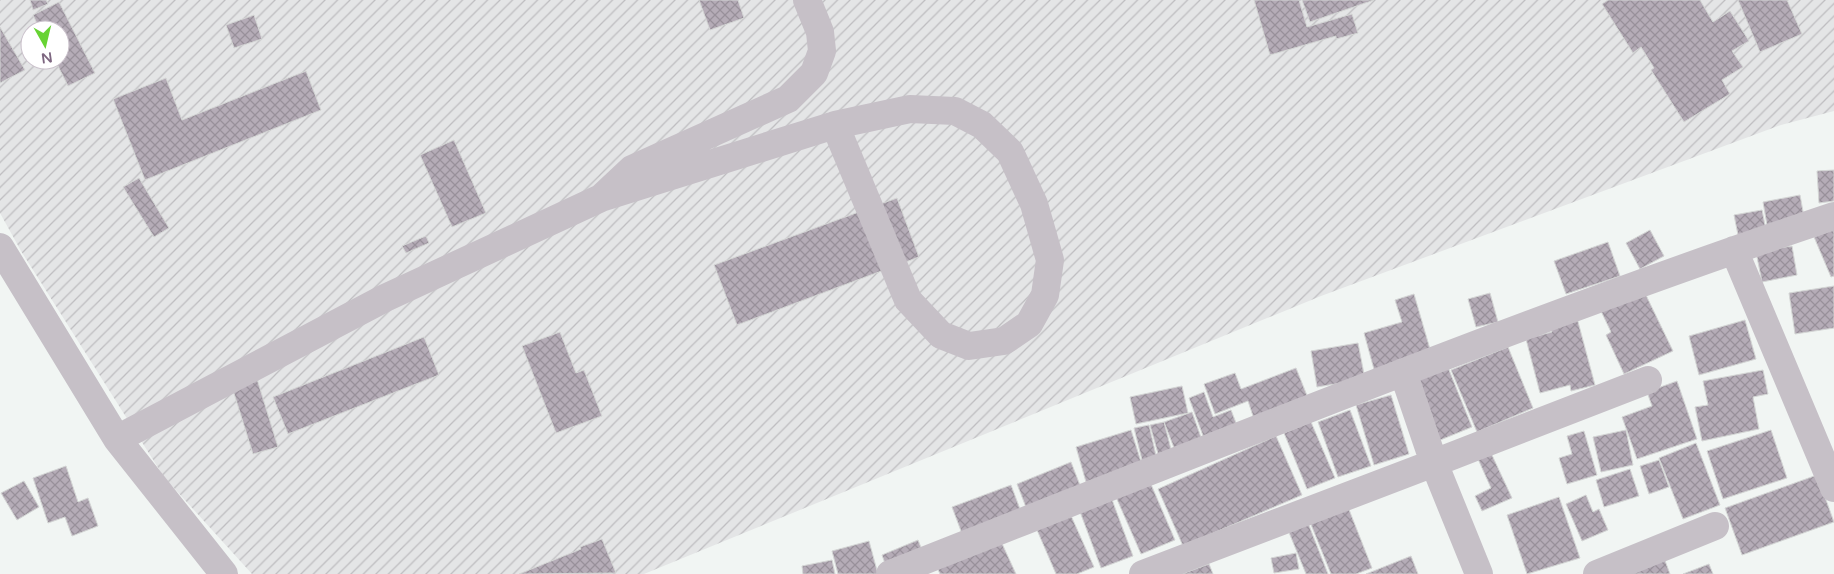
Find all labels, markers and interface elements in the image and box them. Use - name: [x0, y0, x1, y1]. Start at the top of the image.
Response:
- north arrow: [20, 20, 70, 70]
- text: N: [40, 48, 53, 67]

